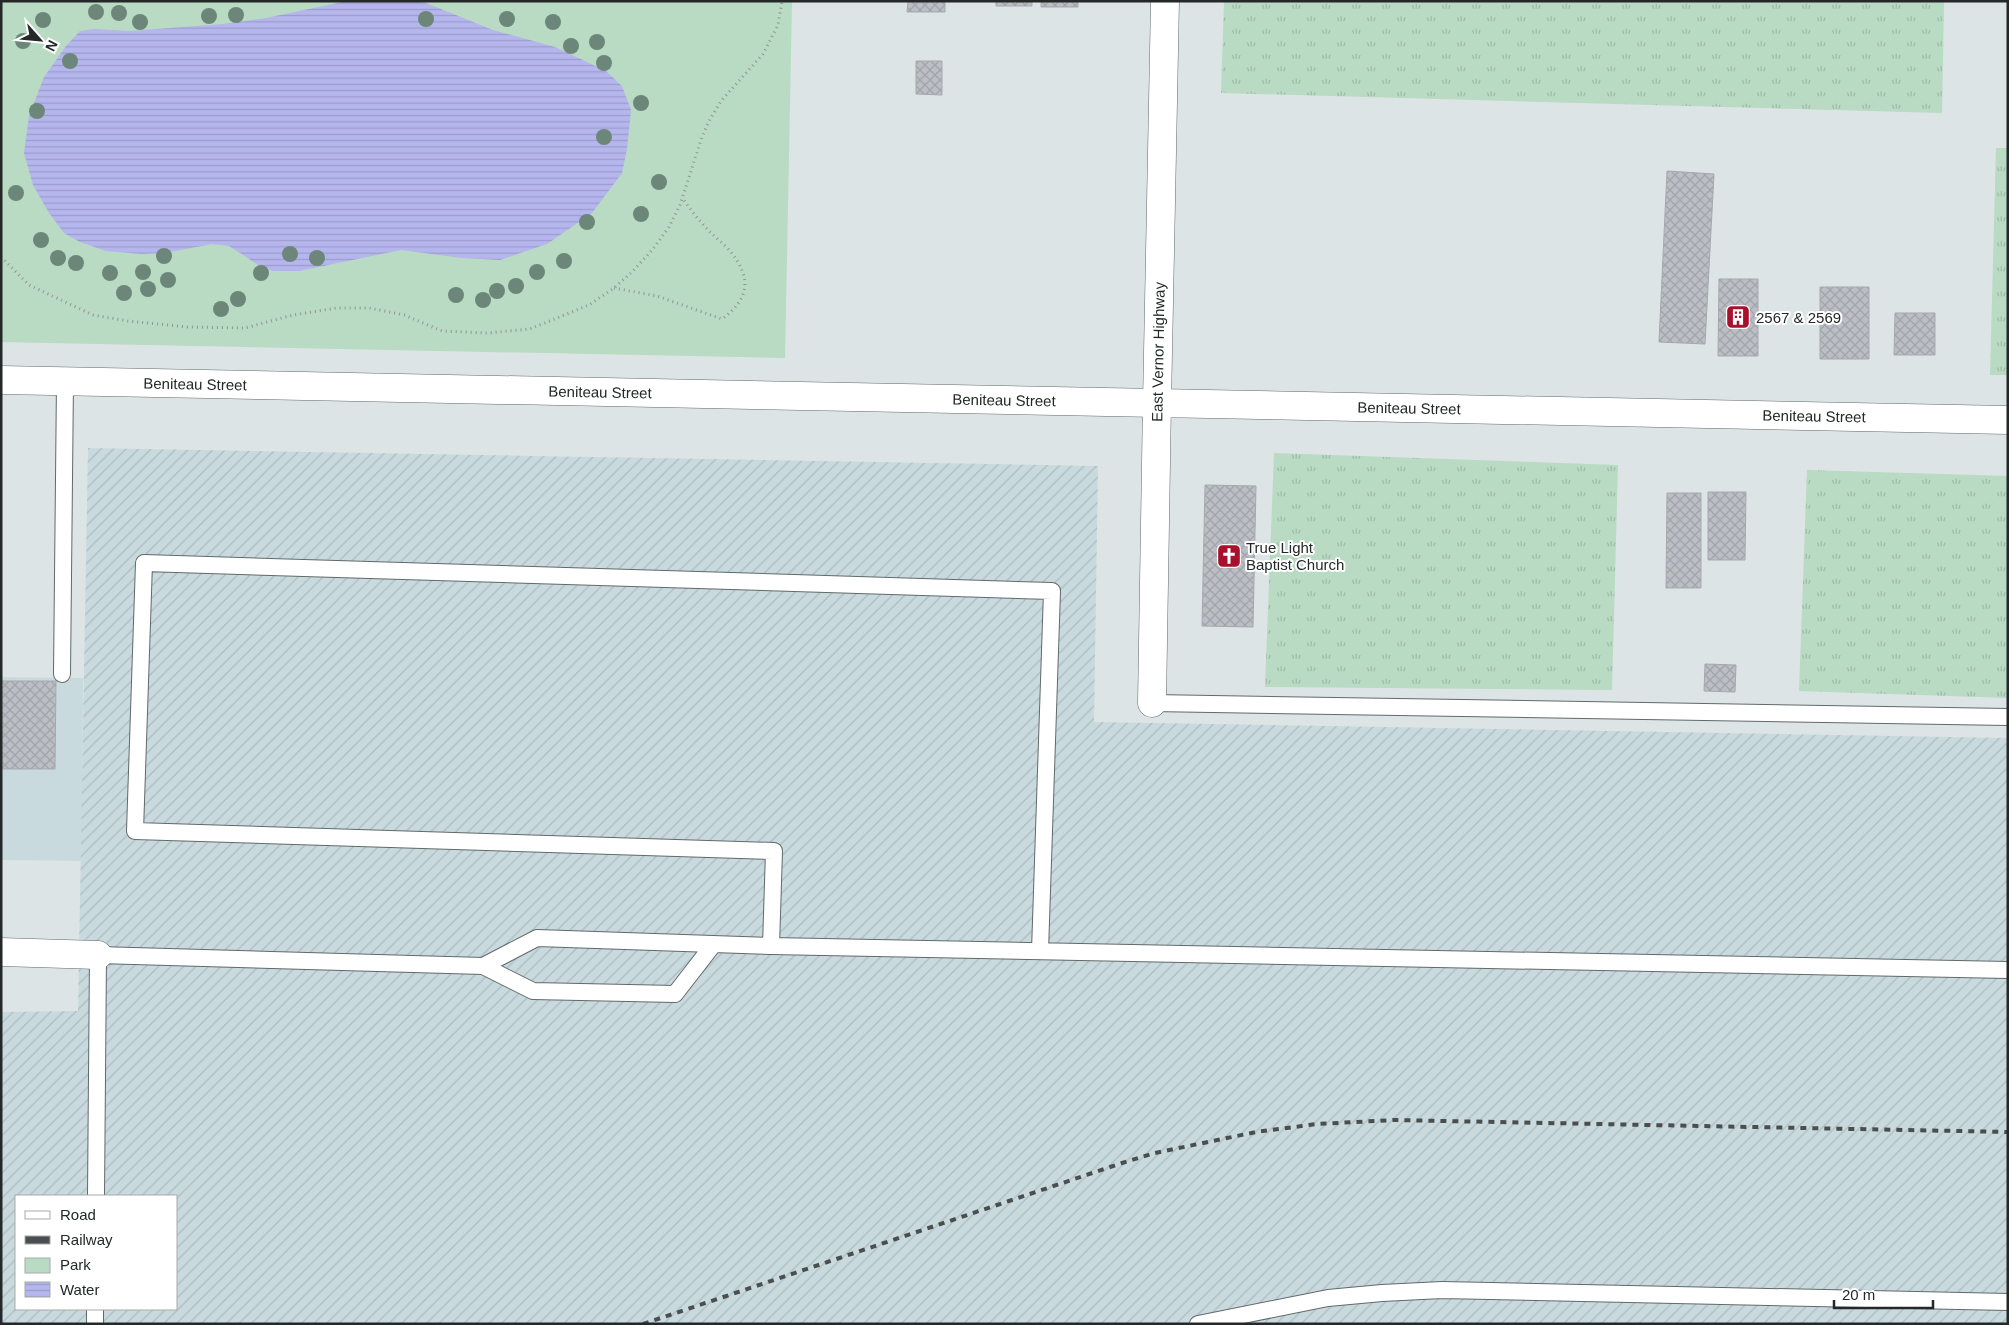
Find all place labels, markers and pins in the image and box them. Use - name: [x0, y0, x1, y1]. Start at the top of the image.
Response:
- building icon: 2567 & 2569: [1725, 304, 1751, 330]
- place label: 2567 & 2569: [1756, 309, 1841, 326]
- place label: True Light Baptist Church: [1246, 539, 1344, 573]
- church icon: True Light Baptist Church: [1216, 543, 1242, 569]

